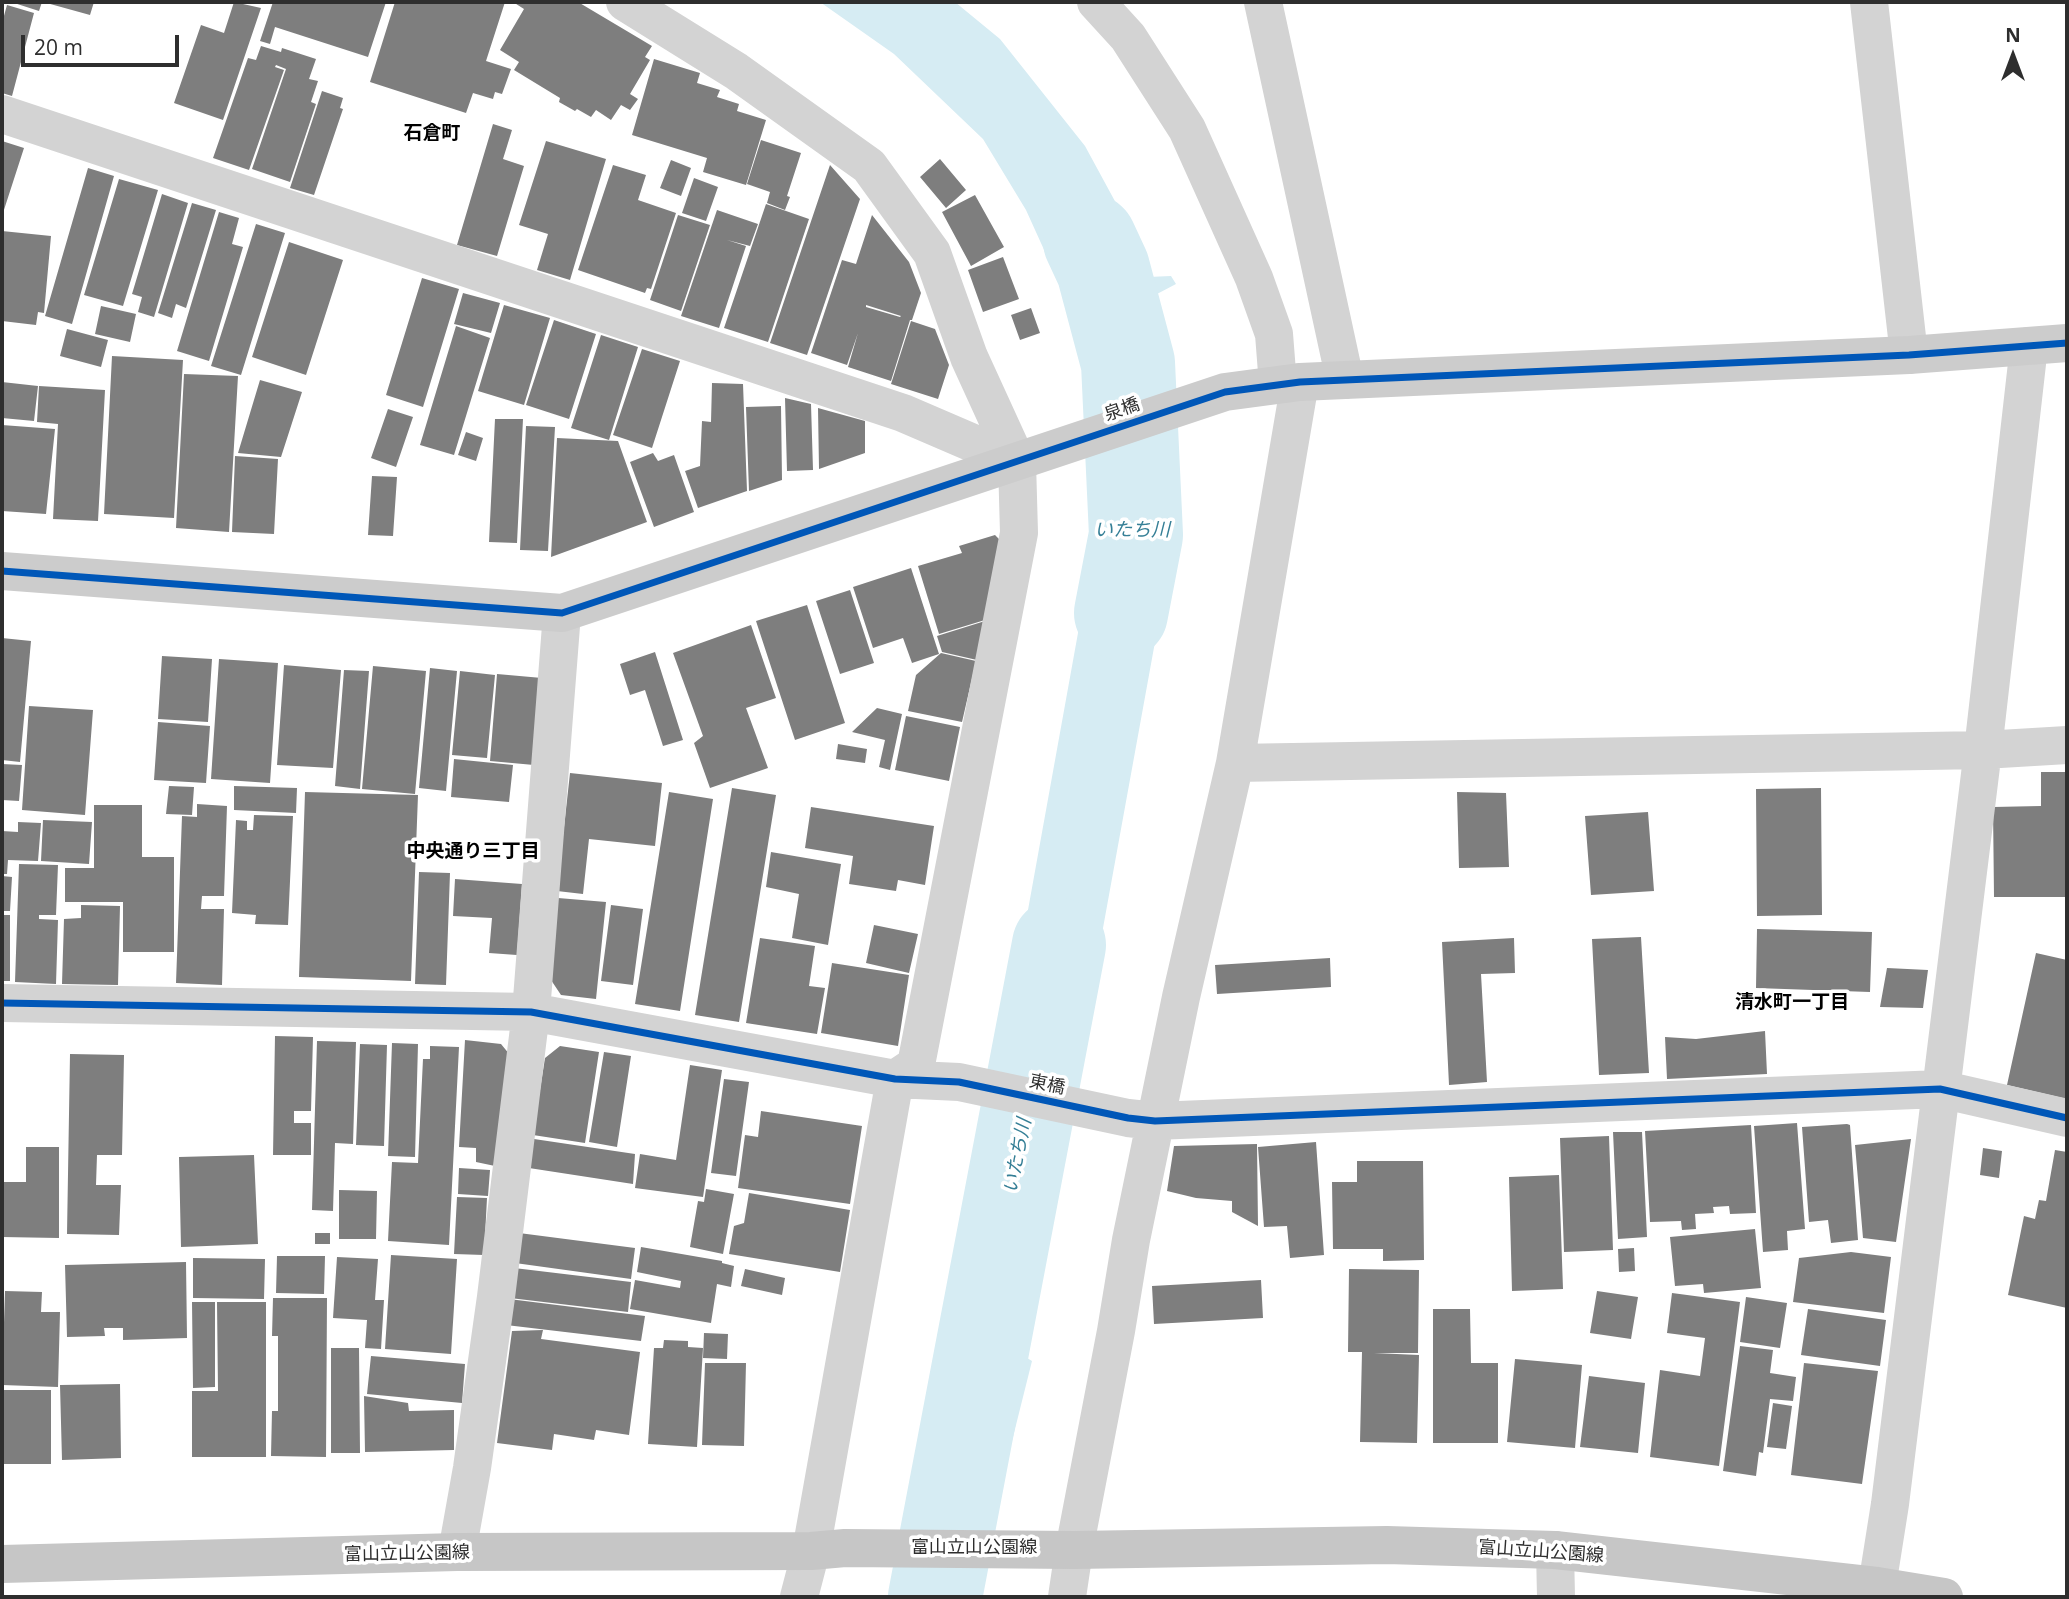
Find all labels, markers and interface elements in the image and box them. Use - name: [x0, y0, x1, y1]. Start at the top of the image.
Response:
- scale bar: [24, 21, 182, 65]
- north arrow: [1978, 21, 2048, 91]
- text: N: [2005, 22, 2021, 48]
- text: 20 m: [34, 33, 83, 61]
- district label: 石倉町: [404, 123, 460, 145]
- street label: 泉橋: [1101, 394, 1143, 426]
- water label: いたち川: [1094, 520, 1170, 542]
- district label: 中央通り三丁目: [407, 841, 539, 863]
- district label: 清水町一丁目: [1735, 992, 1849, 1014]
- street label: 東橋: [1027, 1071, 1067, 1099]
- water label: いたち川: [1000, 1117, 1036, 1195]
- street label: 富山立山公園線: [911, 1537, 1037, 1559]
- street label: 富山立山公園線: [1477, 1537, 1605, 1567]
- street label: 富山立山公園線: [344, 1542, 470, 1566]

